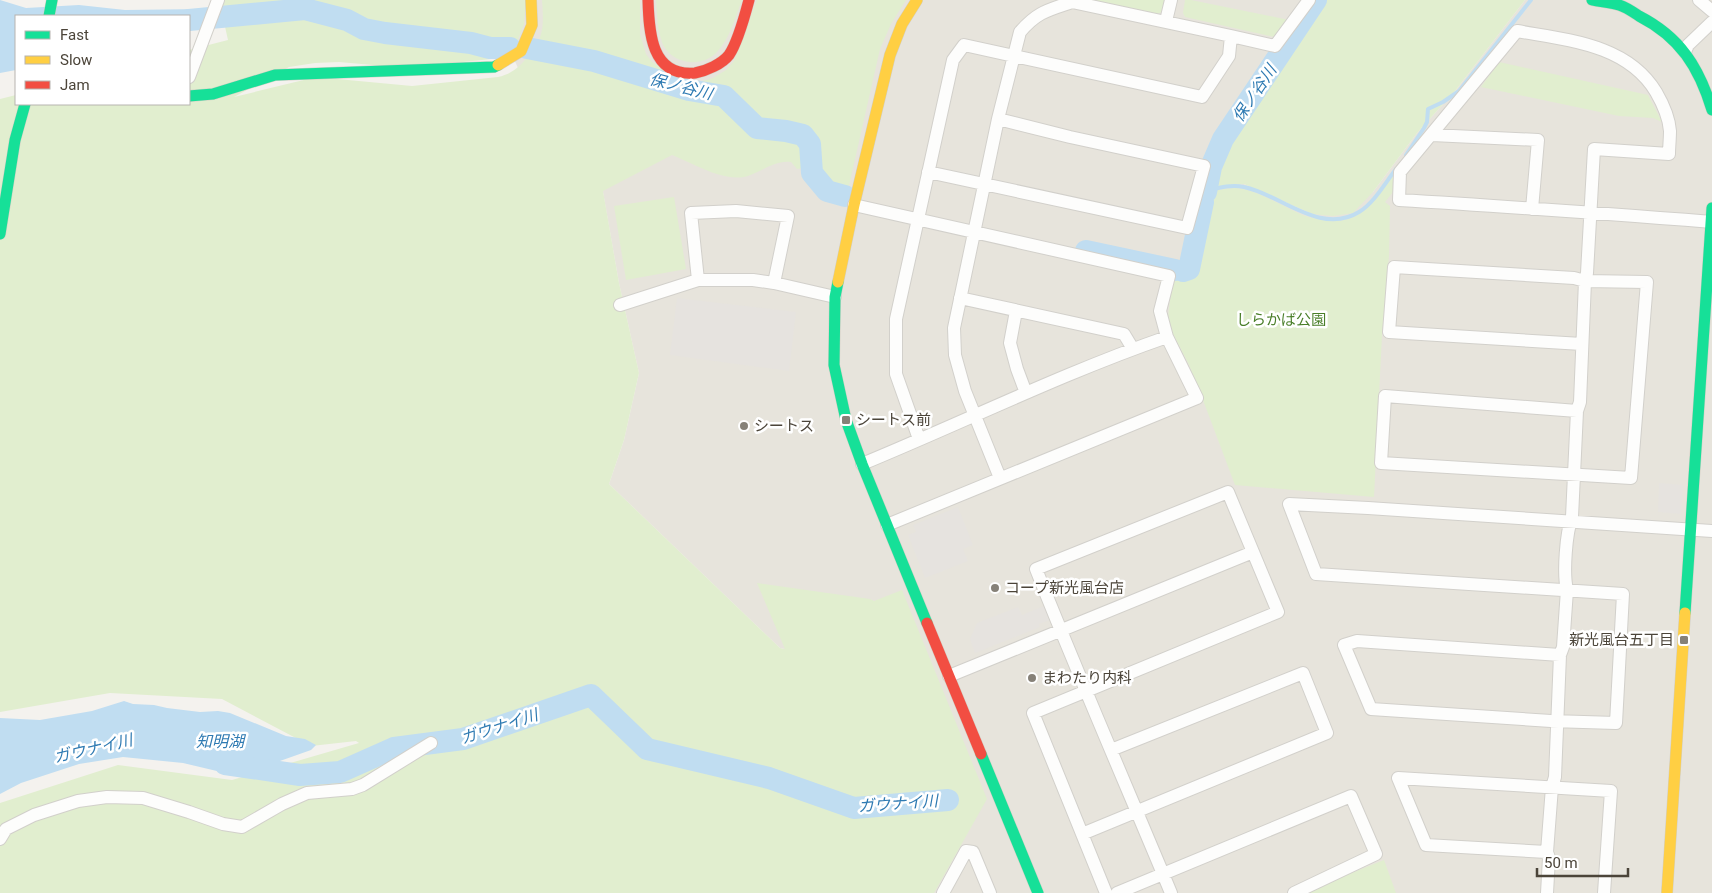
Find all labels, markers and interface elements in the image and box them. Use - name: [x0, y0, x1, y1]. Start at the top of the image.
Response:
- legend: [15, 15, 190, 105]
- text: Fast: [60, 26, 89, 44]
- text: Slow: [60, 51, 92, 69]
- water label: 保ノ谷川: [1229, 60, 1281, 125]
- water label: 保ノ谷川: [648, 70, 716, 104]
- text: Jam: [60, 76, 90, 94]
- park label: しらかば公園: [1236, 311, 1326, 329]
- place label: シートス前: [856, 411, 931, 429]
- marker: シートス前: [840, 414, 852, 426]
- place label: シートス: [754, 417, 814, 435]
- marker: シートス: [738, 420, 750, 432]
- place label: コープ新光風台店: [1005, 579, 1124, 597]
- marker: コープ新光風台店: [989, 582, 1001, 594]
- place label: 新光風台五丁目: [1569, 631, 1674, 649]
- marker: 新光風台五丁目: [1678, 634, 1690, 646]
- place label: まわたり内科: [1042, 669, 1132, 687]
- marker: まわたり内科: [1026, 672, 1038, 684]
- water label: ガウナイ川: [458, 704, 542, 748]
- water label: ガウナイ川: [52, 730, 136, 767]
- water label: 知明湖: [196, 732, 247, 751]
- water label: ガウナイ川: [857, 791, 941, 816]
- scale bar: [1537, 846, 1628, 878]
- text: 50 m: [1544, 854, 1578, 872]

